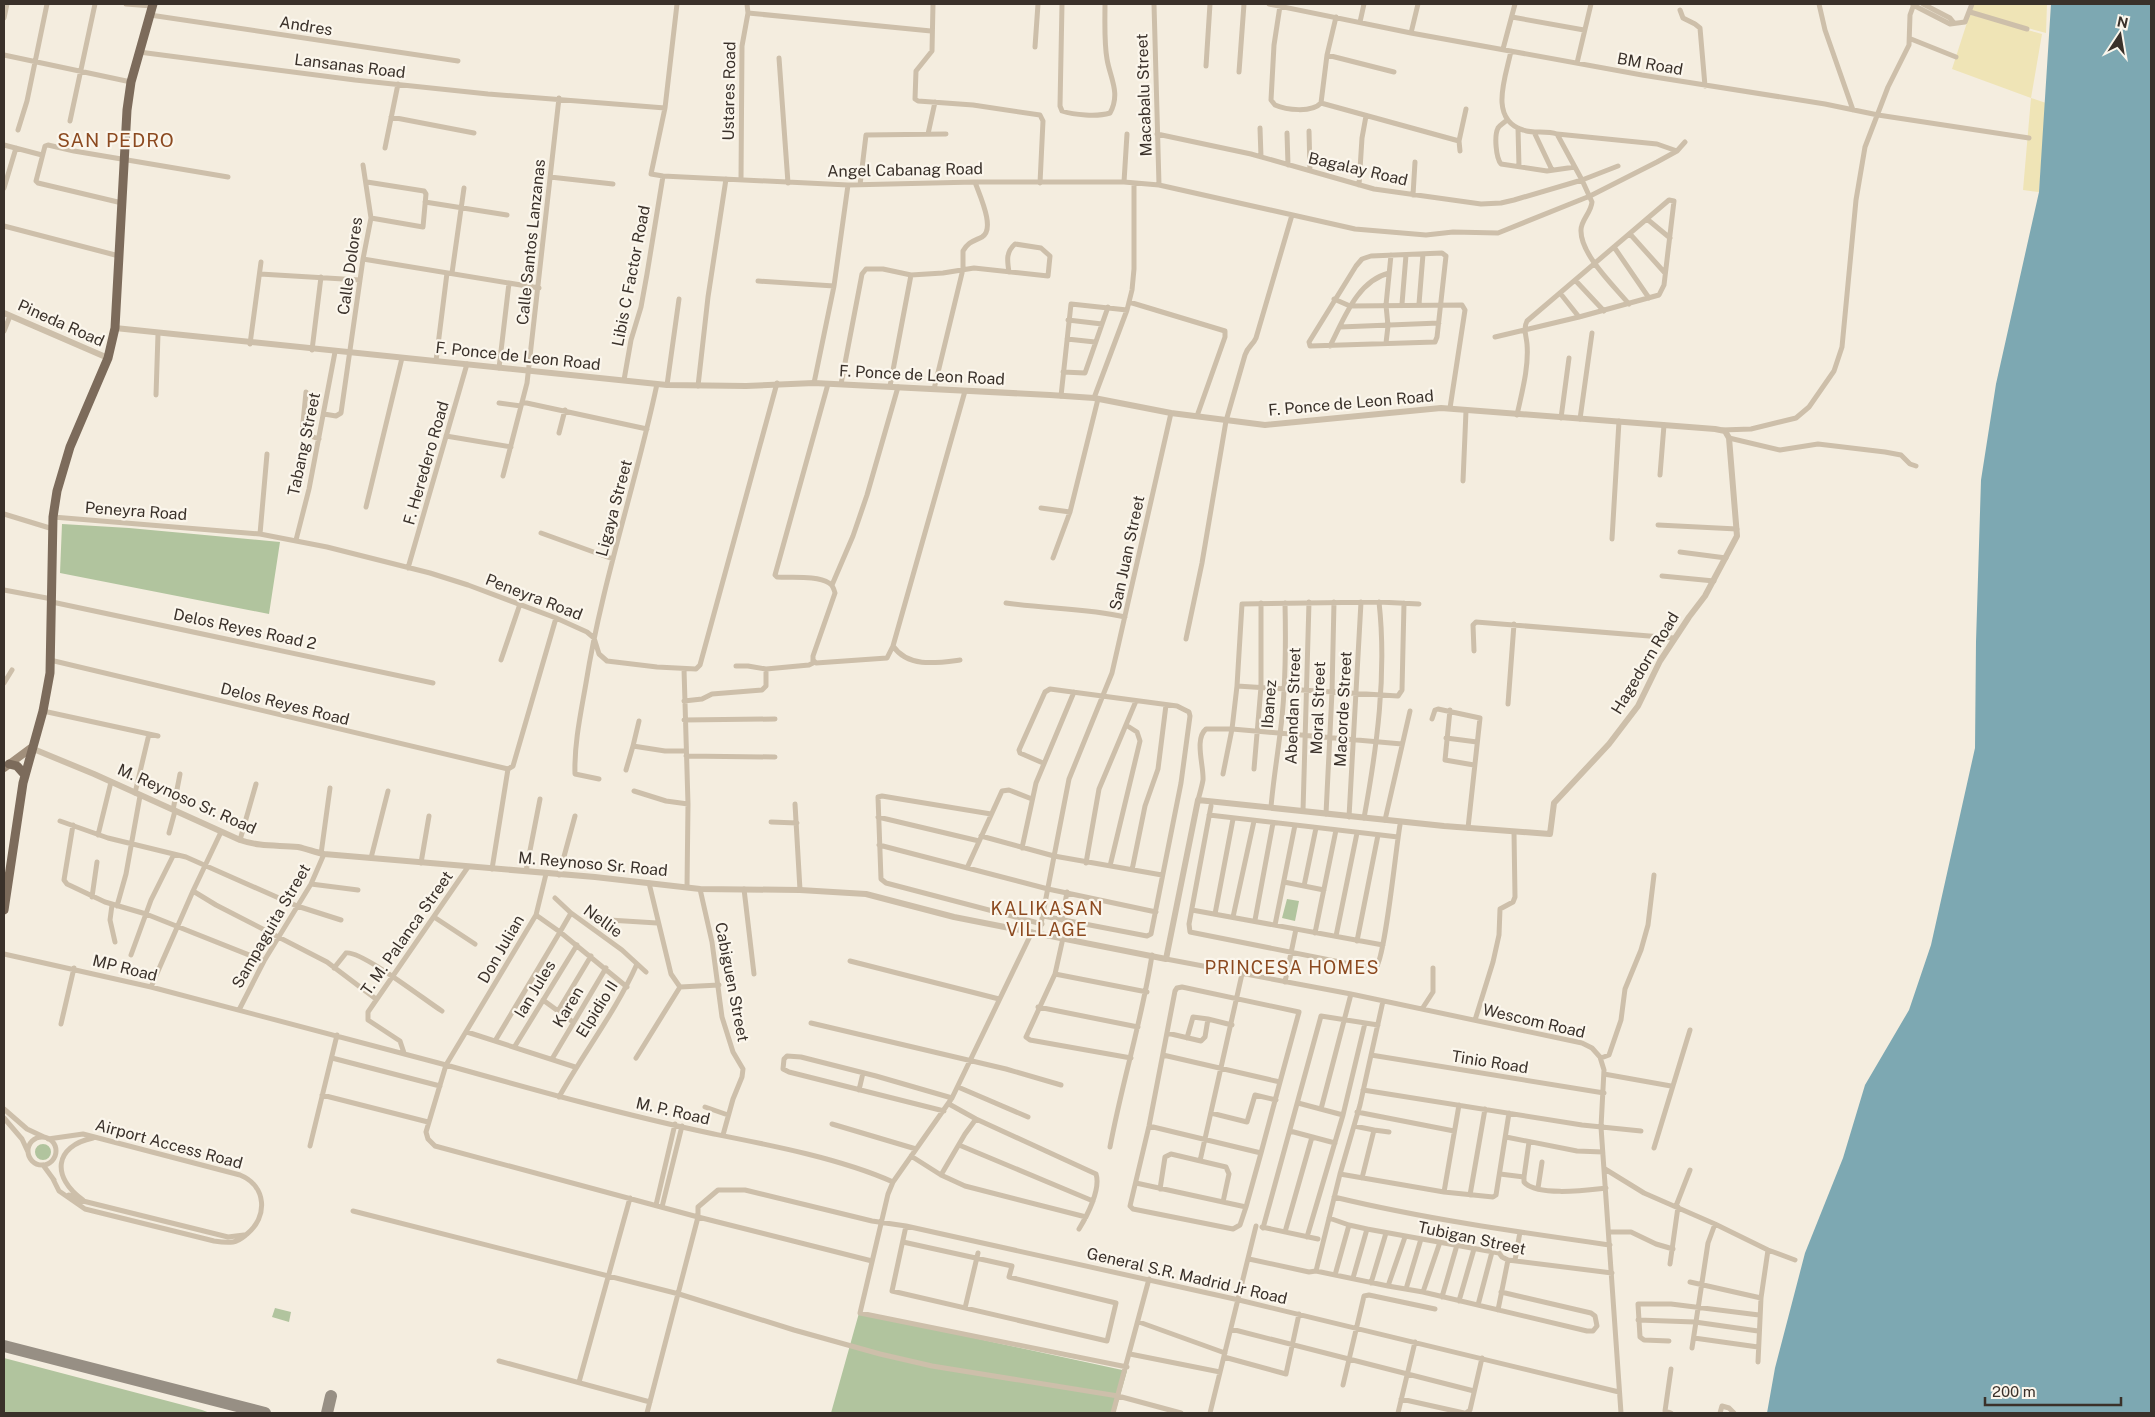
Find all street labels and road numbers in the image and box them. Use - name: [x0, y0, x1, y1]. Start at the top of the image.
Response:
- street label: Andres: [278, 12, 334, 40]
- street label: Macabalu Street: [1132, 33, 1156, 157]
- street label: Ustares Road: [719, 41, 739, 141]
- street label: BM Road: [1615, 49, 1685, 79]
- street label: Lansanas Road: [293, 50, 407, 82]
- street label: Bagalay Road: [1306, 148, 1410, 190]
- street label: Calle Santos Lanzanas: [513, 158, 549, 326]
- street label: Angel Cabanag Road: [827, 159, 983, 181]
- street label: Libis C Factor Road: [608, 204, 654, 348]
- street label: Calle Dolores: [334, 216, 366, 316]
- street label: Pineda Road: [15, 295, 107, 351]
- street label: F. Ponce de Leon Road: [434, 338, 602, 374]
- street label: F. Ponce de Leon Road: [839, 361, 1005, 389]
- street label: F. Ponce de Leon Road: [1267, 386, 1435, 420]
- street label: Tabang Street: [284, 390, 324, 498]
- street label: F. Heredero Road: [399, 399, 453, 527]
- street label: Ligaya Street: [592, 458, 636, 558]
- street label: San Juan Street: [1106, 494, 1148, 612]
- street label: Peneyra Road: [84, 498, 188, 524]
- street label: Peneyra Road: [483, 570, 585, 624]
- street label: Delos Reyes Road 2: [172, 605, 318, 653]
- street label: Hagedorn Road: [1607, 609, 1683, 717]
- street label: Abendan Street: [1281, 647, 1305, 765]
- street label: Macorde Street: [1330, 651, 1356, 767]
- street label: Moral Street: [1307, 661, 1329, 755]
- street label: Delos Reyes Road: [219, 679, 351, 729]
- street label: Ibanez: [1258, 679, 1280, 729]
- street label: M. Reynoso Sr. Road: [115, 760, 259, 838]
- street label: M. Reynoso Sr. Road: [518, 848, 668, 880]
- street label: Sampaguita Street: [228, 860, 314, 992]
- street label: T. M. Palanca Street: [357, 867, 457, 999]
- street label: Nellie: [580, 901, 626, 941]
- street label: Don Julian: [474, 911, 528, 987]
- street label: Cabiguen Street: [711, 921, 753, 1043]
- street label: MP Road: [91, 951, 159, 985]
- street label: Ian Jules: [510, 957, 560, 1021]
- street label: Elpidio II: [572, 977, 622, 1041]
- street label: Karen: [549, 983, 587, 1031]
- street label: Wescom Road: [1481, 1000, 1587, 1042]
- street label: Tinio Road: [1450, 1047, 1530, 1077]
- street label: M. P. Road: [634, 1093, 712, 1129]
- street label: Airport Access Road: [93, 1115, 245, 1173]
- street label: Tubigan Street: [1416, 1217, 1528, 1259]
- street label: General S.R. Madrid Jr Road: [1085, 1244, 1289, 1308]

